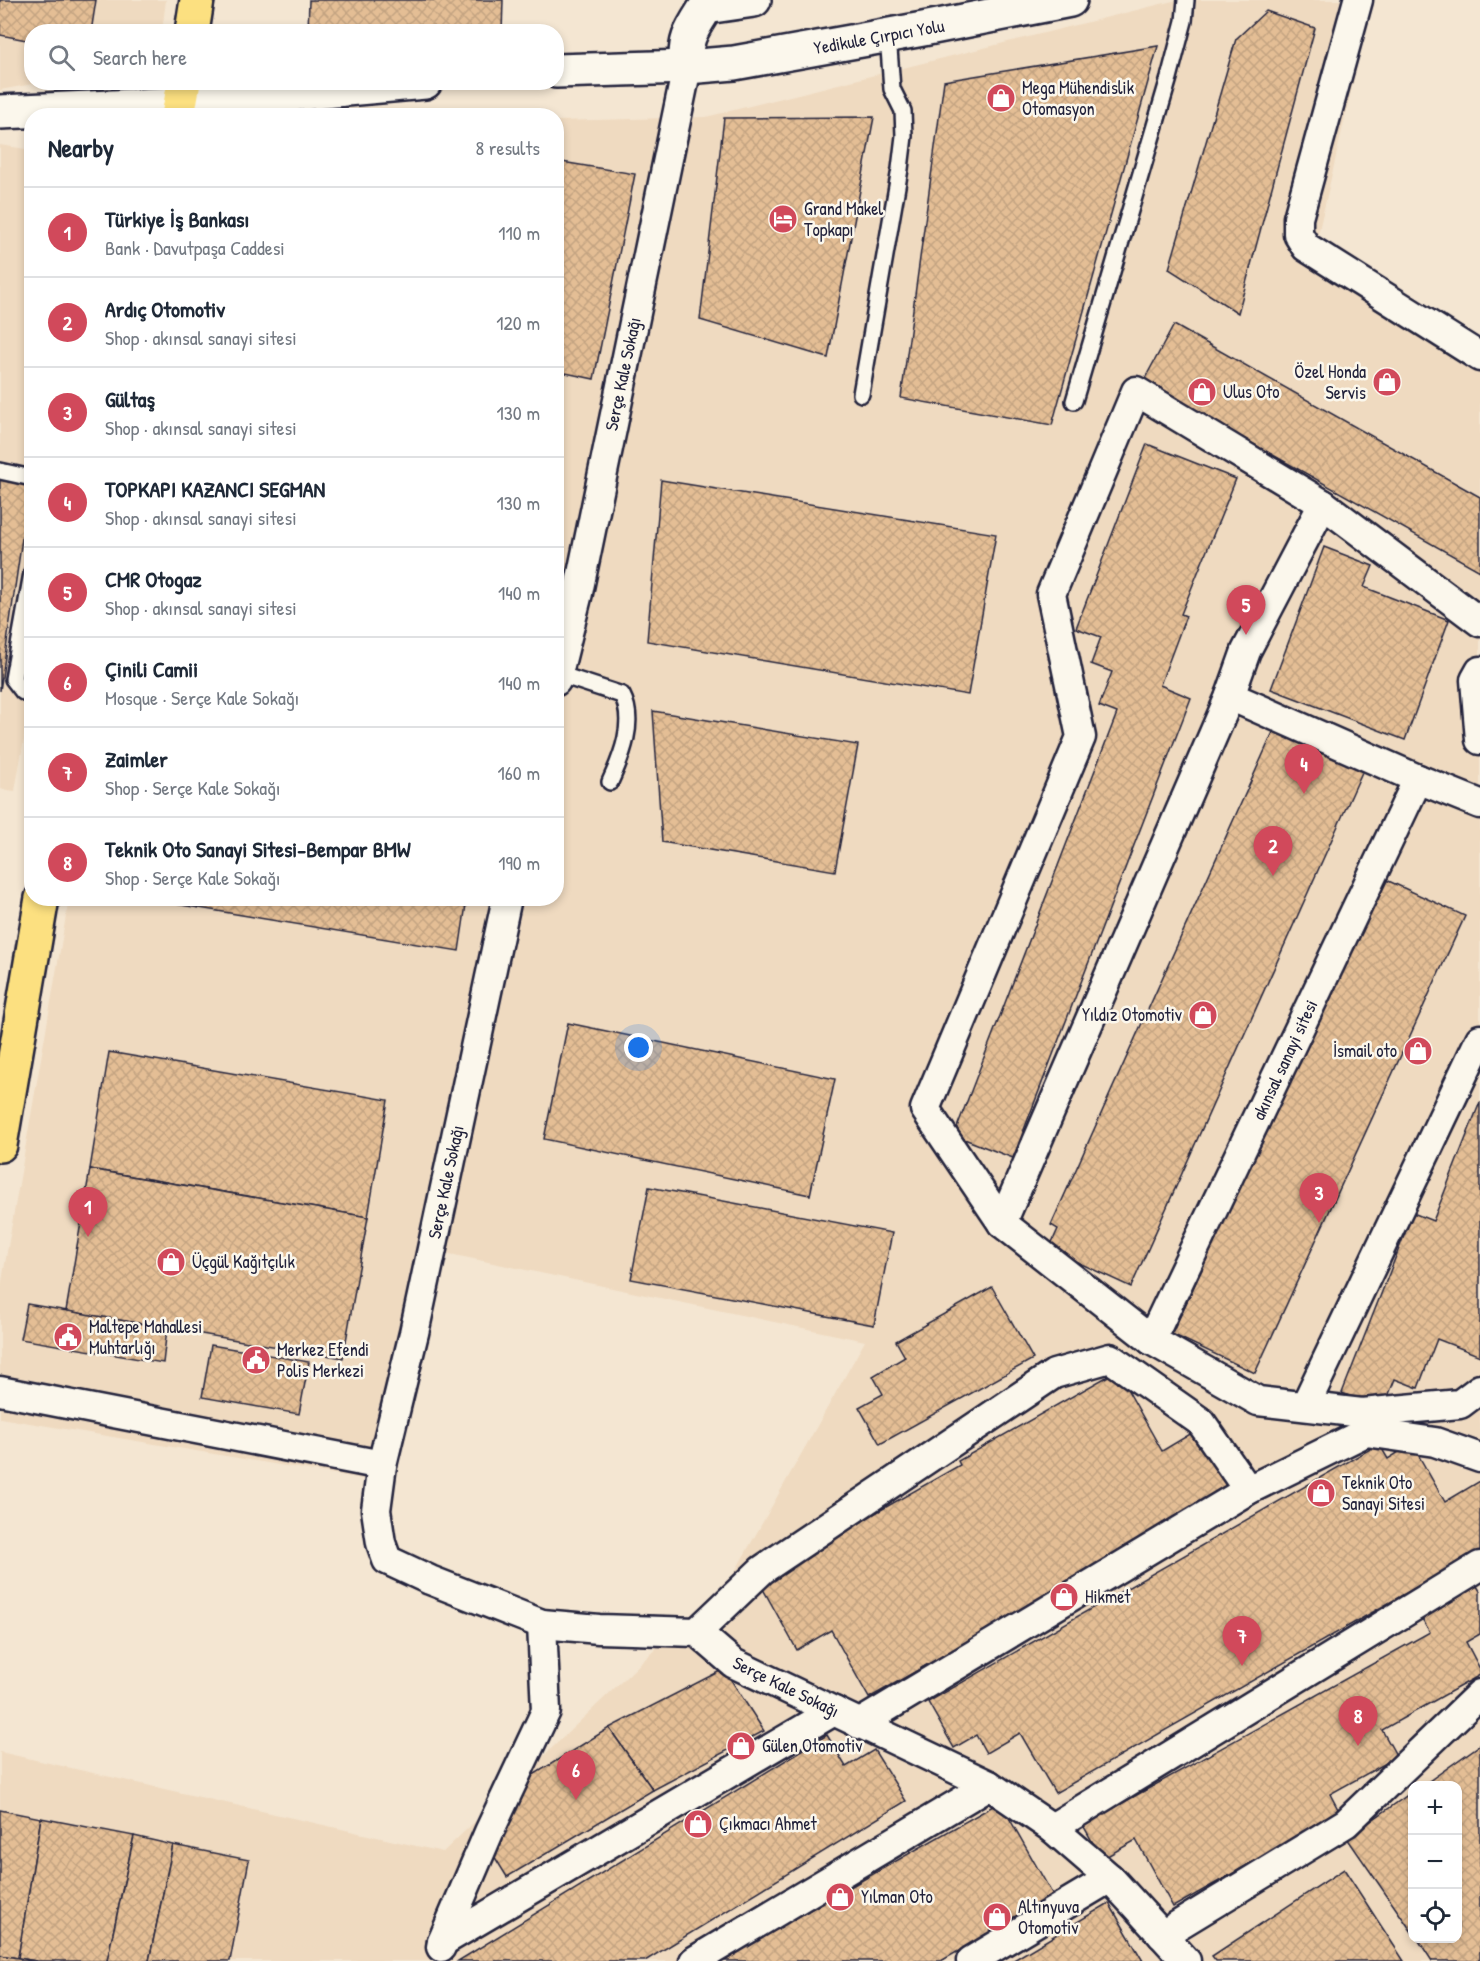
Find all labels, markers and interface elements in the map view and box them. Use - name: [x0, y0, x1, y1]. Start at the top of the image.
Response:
- street label: Yedikule Çırpıcı Yolu: [812, 13, 946, 60]
- search box: [24, 24, 564, 90]
- icon: search: [45, 41, 78, 74]
- text: Search here: [93, 42, 187, 72]
- place label: Mega Mühendislik Otomasyon: [1022, 75, 1135, 121]
- shop icon: Mega Mühendislik Otomasyon: [985, 82, 1017, 114]
- text: Nearby: [48, 130, 114, 165]
- text: 8 results: [475, 134, 540, 161]
- place label: Grand Makel Topkapı: [804, 196, 883, 242]
- hotel icon: Grand Makel Topkapı: [767, 203, 799, 235]
- text: Türkiye İş Bankası: [105, 204, 249, 234]
- text: 1: [64, 219, 71, 246]
- text: 110 m: [498, 219, 540, 246]
- text: Bank · Davutpaşa Caddesi: [105, 234, 285, 261]
- text: Ardıç Otomotiv: [105, 294, 225, 324]
- text: 2: [63, 309, 72, 336]
- text: 120 m: [496, 309, 540, 336]
- street label: Serçe Kale Sokağı: [598, 315, 647, 433]
- text: Shop · akınsal sanayi sitesi: [105, 324, 297, 351]
- place label: Özel Honda Servis: [1294, 359, 1366, 405]
- shop icon: Özel Honda Servis: [1371, 366, 1403, 398]
- shop icon: Ulus Oto: [1186, 376, 1218, 408]
- place label: Ulus Oto: [1223, 379, 1279, 404]
- text: Gültaş: [105, 384, 155, 414]
- text: 3: [63, 399, 72, 426]
- text: 130 m: [497, 399, 540, 426]
- text: Shop · akınsal sanayi sitesi: [105, 414, 297, 441]
- text: TOPKAPI KAZANCI SEGMAN: [105, 474, 325, 504]
- text: 4: [64, 489, 71, 516]
- text: 130 m: [497, 489, 540, 516]
- text: Shop · akınsal sanayi sitesi: [105, 504, 297, 531]
- text: CMR Otogaz: [105, 564, 202, 594]
- text: 5: [63, 579, 72, 606]
- text: 140 m: [498, 579, 540, 606]
- pin: 5: [1226, 586, 1266, 635]
- text: Shop · akınsal sanayi sitesi: [105, 594, 297, 621]
- text: Çinili Camii: [105, 654, 198, 684]
- text: 6: [64, 669, 71, 696]
- text: 140 m: [498, 669, 540, 696]
- text: Mosque · Serçe Kale Sokağı: [105, 684, 299, 711]
- text: Zaimler: [105, 744, 168, 774]
- pin: 4: [1284, 744, 1324, 794]
- text: 7: [63, 759, 72, 786]
- text: 160 m: [498, 759, 540, 786]
- text: Shop · Serçe Kale Sokağı: [105, 774, 281, 801]
- pin: 2: [1254, 826, 1292, 876]
- text: Teknik Oto Sanayi Sitesi-Bempar BMW: [105, 834, 410, 864]
- text: 8: [63, 849, 72, 876]
- text: 190 m: [498, 849, 540, 876]
- text: Shop · Serçe Kale Sokağı: [105, 864, 281, 891]
- street label: akınsal sanayi sitesi: [1246, 996, 1323, 1124]
- shop icon: Yıldız Otomotiv: [1187, 999, 1219, 1031]
- place label: Yıldız Otomotiv: [1082, 1002, 1182, 1027]
- your location: [624, 1033, 653, 1062]
- shop icon: İsmail oto: [1402, 1035, 1434, 1067]
- place label: İsmail oto: [1333, 1038, 1397, 1063]
- street label: Serçe Kale Sokağı: [421, 1123, 470, 1241]
- pin: 3: [1300, 1174, 1338, 1223]
- pin: 1: [68, 1188, 107, 1237]
- shop icon: Üçgül Kağıtçılık: [155, 1246, 187, 1278]
- place label: Üçgül Kağıtçılık: [192, 1249, 296, 1274]
- place label: Maltepe Mahallesi Muhtarlığı: [89, 1314, 202, 1360]
- public building icon: Maltepe Mahallesi Muhtarlığı: [52, 1321, 84, 1353]
- place label: Merkez Efendi Polis Merkezi: [277, 1337, 369, 1383]
- public building icon: Merkez Efendi Polis Merkezi: [240, 1344, 272, 1376]
- place label: Teknik Oto Sanayi Sitesi: [1342, 1470, 1425, 1516]
- shop icon: Teknik Oto Sanayi Sitesi: [1305, 1477, 1337, 1509]
- shop icon: Hikmet: [1048, 1581, 1080, 1613]
- place label: Hikmet: [1085, 1584, 1131, 1609]
- pin: 7: [1222, 1616, 1262, 1666]
- street label: Serçe Kale Sokağı: [729, 1650, 844, 1723]
- pin: 8: [1338, 1696, 1378, 1746]
- shop icon: Gülen Otomotiv: [725, 1730, 757, 1762]
- place label: Gülen Otomotiv: [762, 1733, 862, 1758]
- pin: 6: [556, 1750, 596, 1800]
- map controls: [1408, 1781, 1462, 1943]
- button: +: [1408, 1781, 1462, 1835]
- shop icon: Çıkmacı Ahmet: [682, 1808, 714, 1840]
- place label: Çıkmacı Ahmet: [719, 1811, 818, 1836]
- button: −: [1408, 1835, 1462, 1889]
- shop icon: Yılman Oto: [824, 1881, 856, 1913]
- place label: Yılman Oto: [861, 1884, 933, 1909]
- button: locate: [1408, 1889, 1462, 1943]
- place label: Altınyuva Otomotiv: [1018, 1894, 1079, 1940]
- shop icon: Altınyuva Otomotiv: [981, 1901, 1013, 1933]

